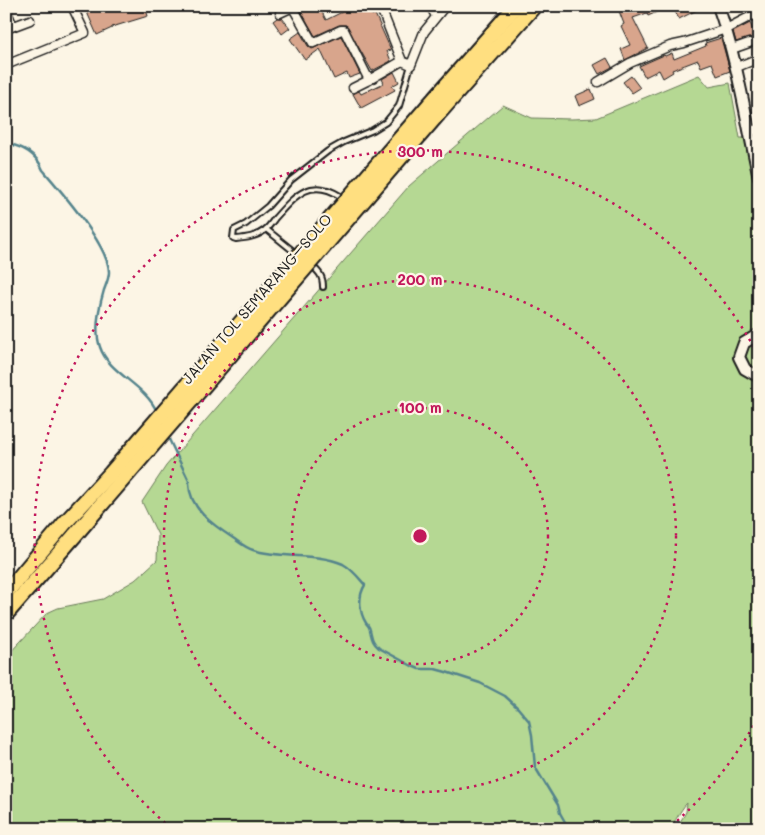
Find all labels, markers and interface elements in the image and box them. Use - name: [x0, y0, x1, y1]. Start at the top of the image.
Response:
- text: 300 m: [397, 141, 443, 161]
- street label: JALAN TOL SEMARANG–SOLO: [177, 209, 336, 388]
- text: 200 m: [398, 269, 443, 289]
- text: 100 m: [398, 397, 442, 417]
- centre of rings: [411, 527, 429, 545]

